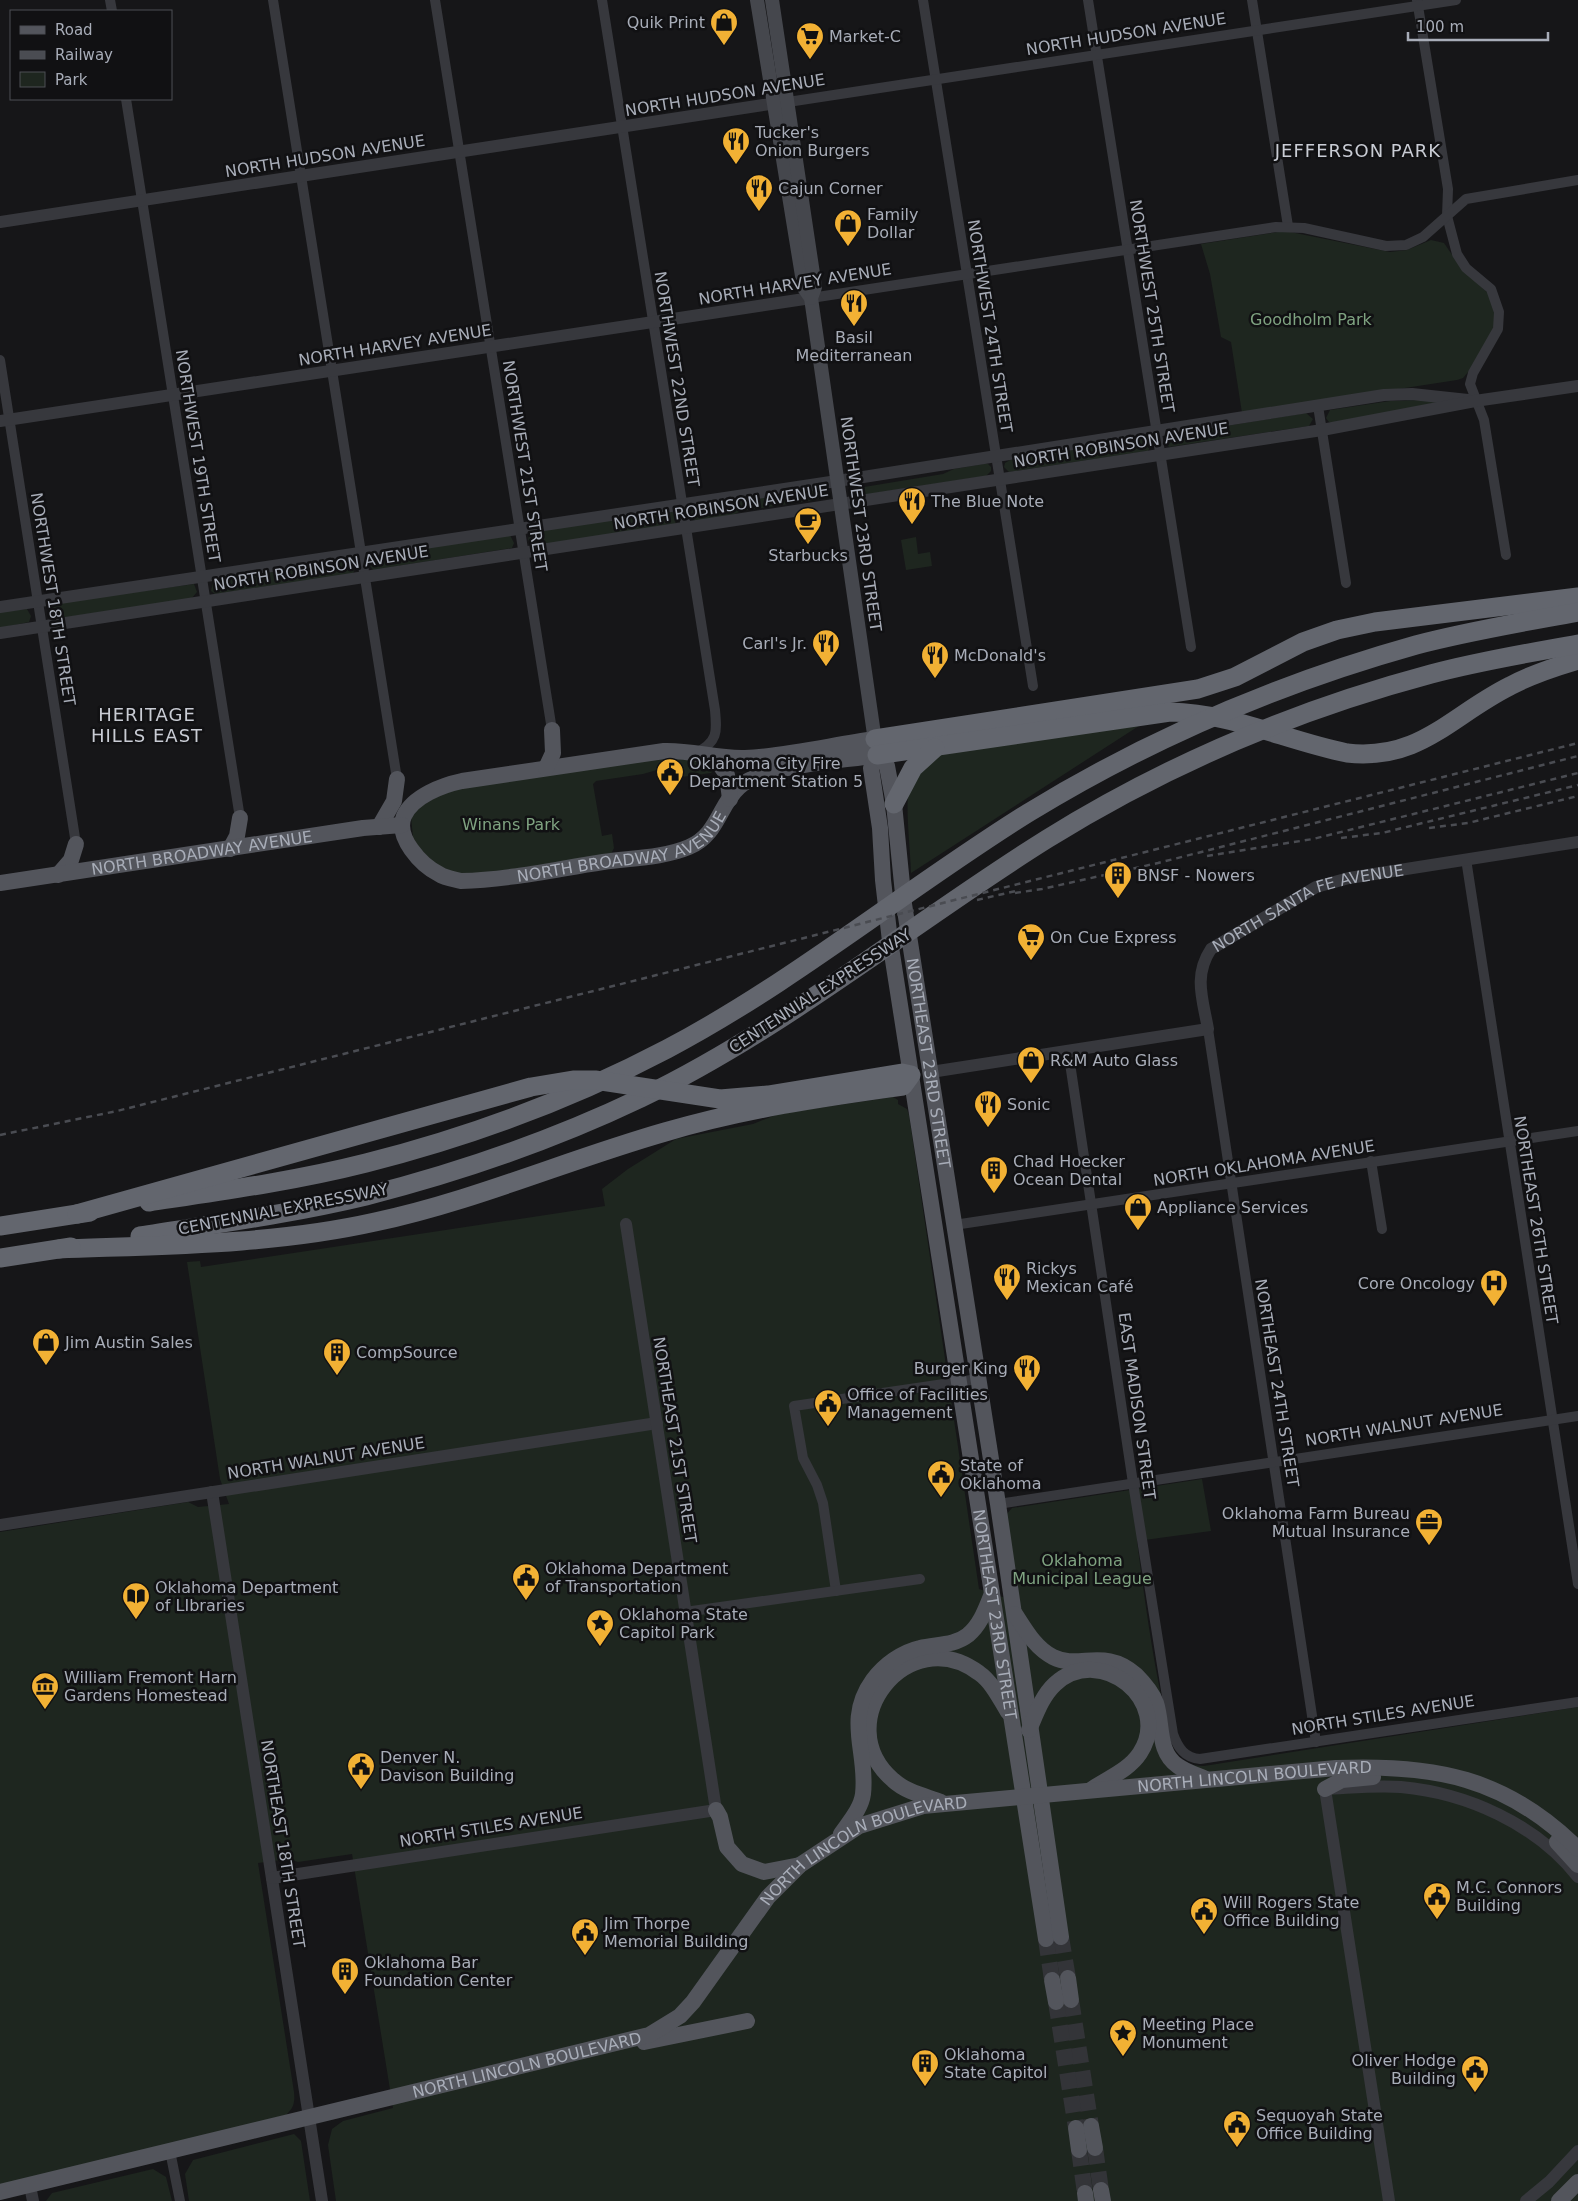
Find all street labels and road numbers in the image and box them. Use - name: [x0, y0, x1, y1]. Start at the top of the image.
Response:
- street label: NORTH HUDSON AVENUE: [1025, 9, 1227, 59]
- street label: NORTH HUDSON AVENUE: [624, 70, 826, 120]
- street label: NORTH HUDSON AVENUE: [224, 131, 426, 181]
- street label: NORTHWEST 25TH STREET: [1126, 198, 1178, 414]
- street label: NORTHWEST 24TH STREET: [964, 218, 1016, 434]
- street label: NORTH HARVEY AVENUE: [697, 259, 893, 309]
- street label: NORTHWEST 22ND STREET: [651, 270, 703, 488]
- street label: NORTH HARVEY AVENUE: [297, 320, 493, 370]
- street label: NORTHWEST 19TH STREET: [172, 348, 224, 564]
- street label: NORTHWEST 21ST STREET: [499, 359, 551, 573]
- street label: NORTHWEST 23RD STREET: [836, 415, 886, 633]
- street label: NORTH ROBINSON AVENUE: [1012, 419, 1230, 471]
- street label: NORTH ROBINSON AVENUE: [612, 481, 830, 533]
- street label: NORTHWEST 18TH STREET: [27, 491, 79, 707]
- street label: NORTH ROBINSON AVENUE: [212, 542, 430, 594]
- street label: NORTH BROADWAY AVENUE: [515, 808, 730, 885]
- street label: NORTH BROADWAY AVENUE: [90, 826, 314, 879]
- street label: NORTH SANTA FE AVENUE: [1209, 860, 1405, 956]
- street label: CENTENNIAL EXPRESSWAY: [725, 925, 915, 1057]
- street label: NORTHEAST 23RD STREET: [903, 957, 955, 1170]
- street label: NORTHEAST 26TH STREET: [1510, 1114, 1562, 1326]
- street label: NORTH OKLAHOMA AVENUE: [1152, 1136, 1376, 1190]
- street label: CENTENNIAL EXPRESSWAY: [176, 1179, 390, 1239]
- street label: NORTHEAST 24TH STREET: [1251, 1277, 1303, 1489]
- street label: EAST MADISON STREET: [1114, 1311, 1160, 1501]
- street label: NORTHEAST 21ST STREET: [649, 1335, 701, 1545]
- street label: NORTH WALNUT AVENUE: [1304, 1400, 1504, 1450]
- street label: NORTH WALNUT AVENUE: [226, 1433, 426, 1483]
- street label: NORTHEAST 23RD STREET: [969, 1508, 1021, 1721]
- street label: NORTH STILES AVENUE: [1290, 1691, 1476, 1739]
- street label: NORTHEAST 18TH STREET: [257, 1738, 309, 1950]
- street label: NORTH LINCOLN BOULEVARD: [1136, 1758, 1372, 1796]
- street label: NORTH LINCOLN BOULEVARD: [756, 1792, 968, 1909]
- street label: NORTH STILES AVENUE: [398, 1803, 584, 1851]
- street label: NORTH LINCOLN BOULEVARD: [410, 2028, 643, 2101]

